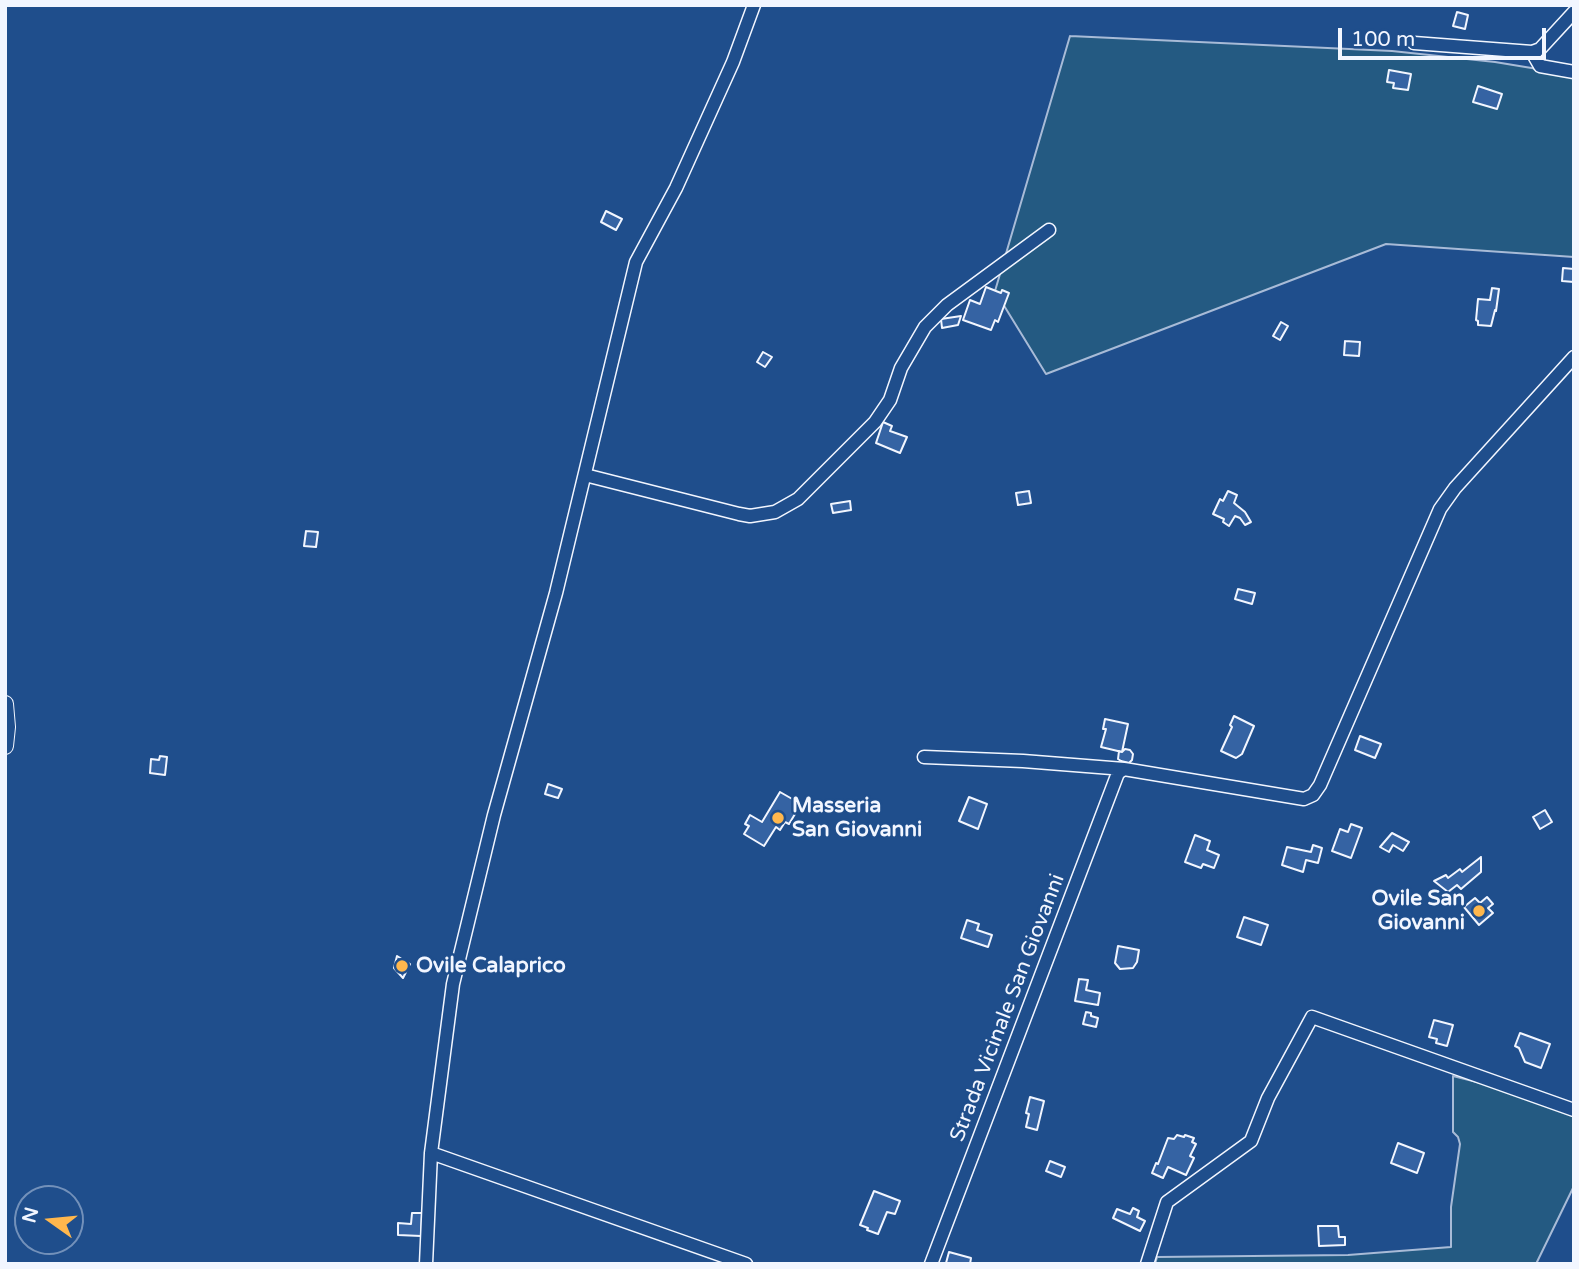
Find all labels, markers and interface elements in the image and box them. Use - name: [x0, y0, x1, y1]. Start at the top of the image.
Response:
- scale bar: [1341, 14, 1549, 58]
- text: 100 m: [1351, 27, 1415, 52]
- place label: Masseria San Giovanni: [792, 793, 922, 843]
- marker: Masseria San Giovanni: [770, 810, 786, 826]
- street label: Strada Vicinale San Giovanni: [945, 871, 1071, 1145]
- place label: Ovile San Giovanni: [1371, 886, 1465, 936]
- marker: Ovile San Giovanni: [1471, 903, 1487, 919]
- place label: Ovile Calaprico: [416, 953, 566, 979]
- marker: Ovile Calaprico: [394, 958, 410, 974]
- north arrow: [14, 1185, 84, 1255]
- text: N: [18, 1205, 43, 1225]

